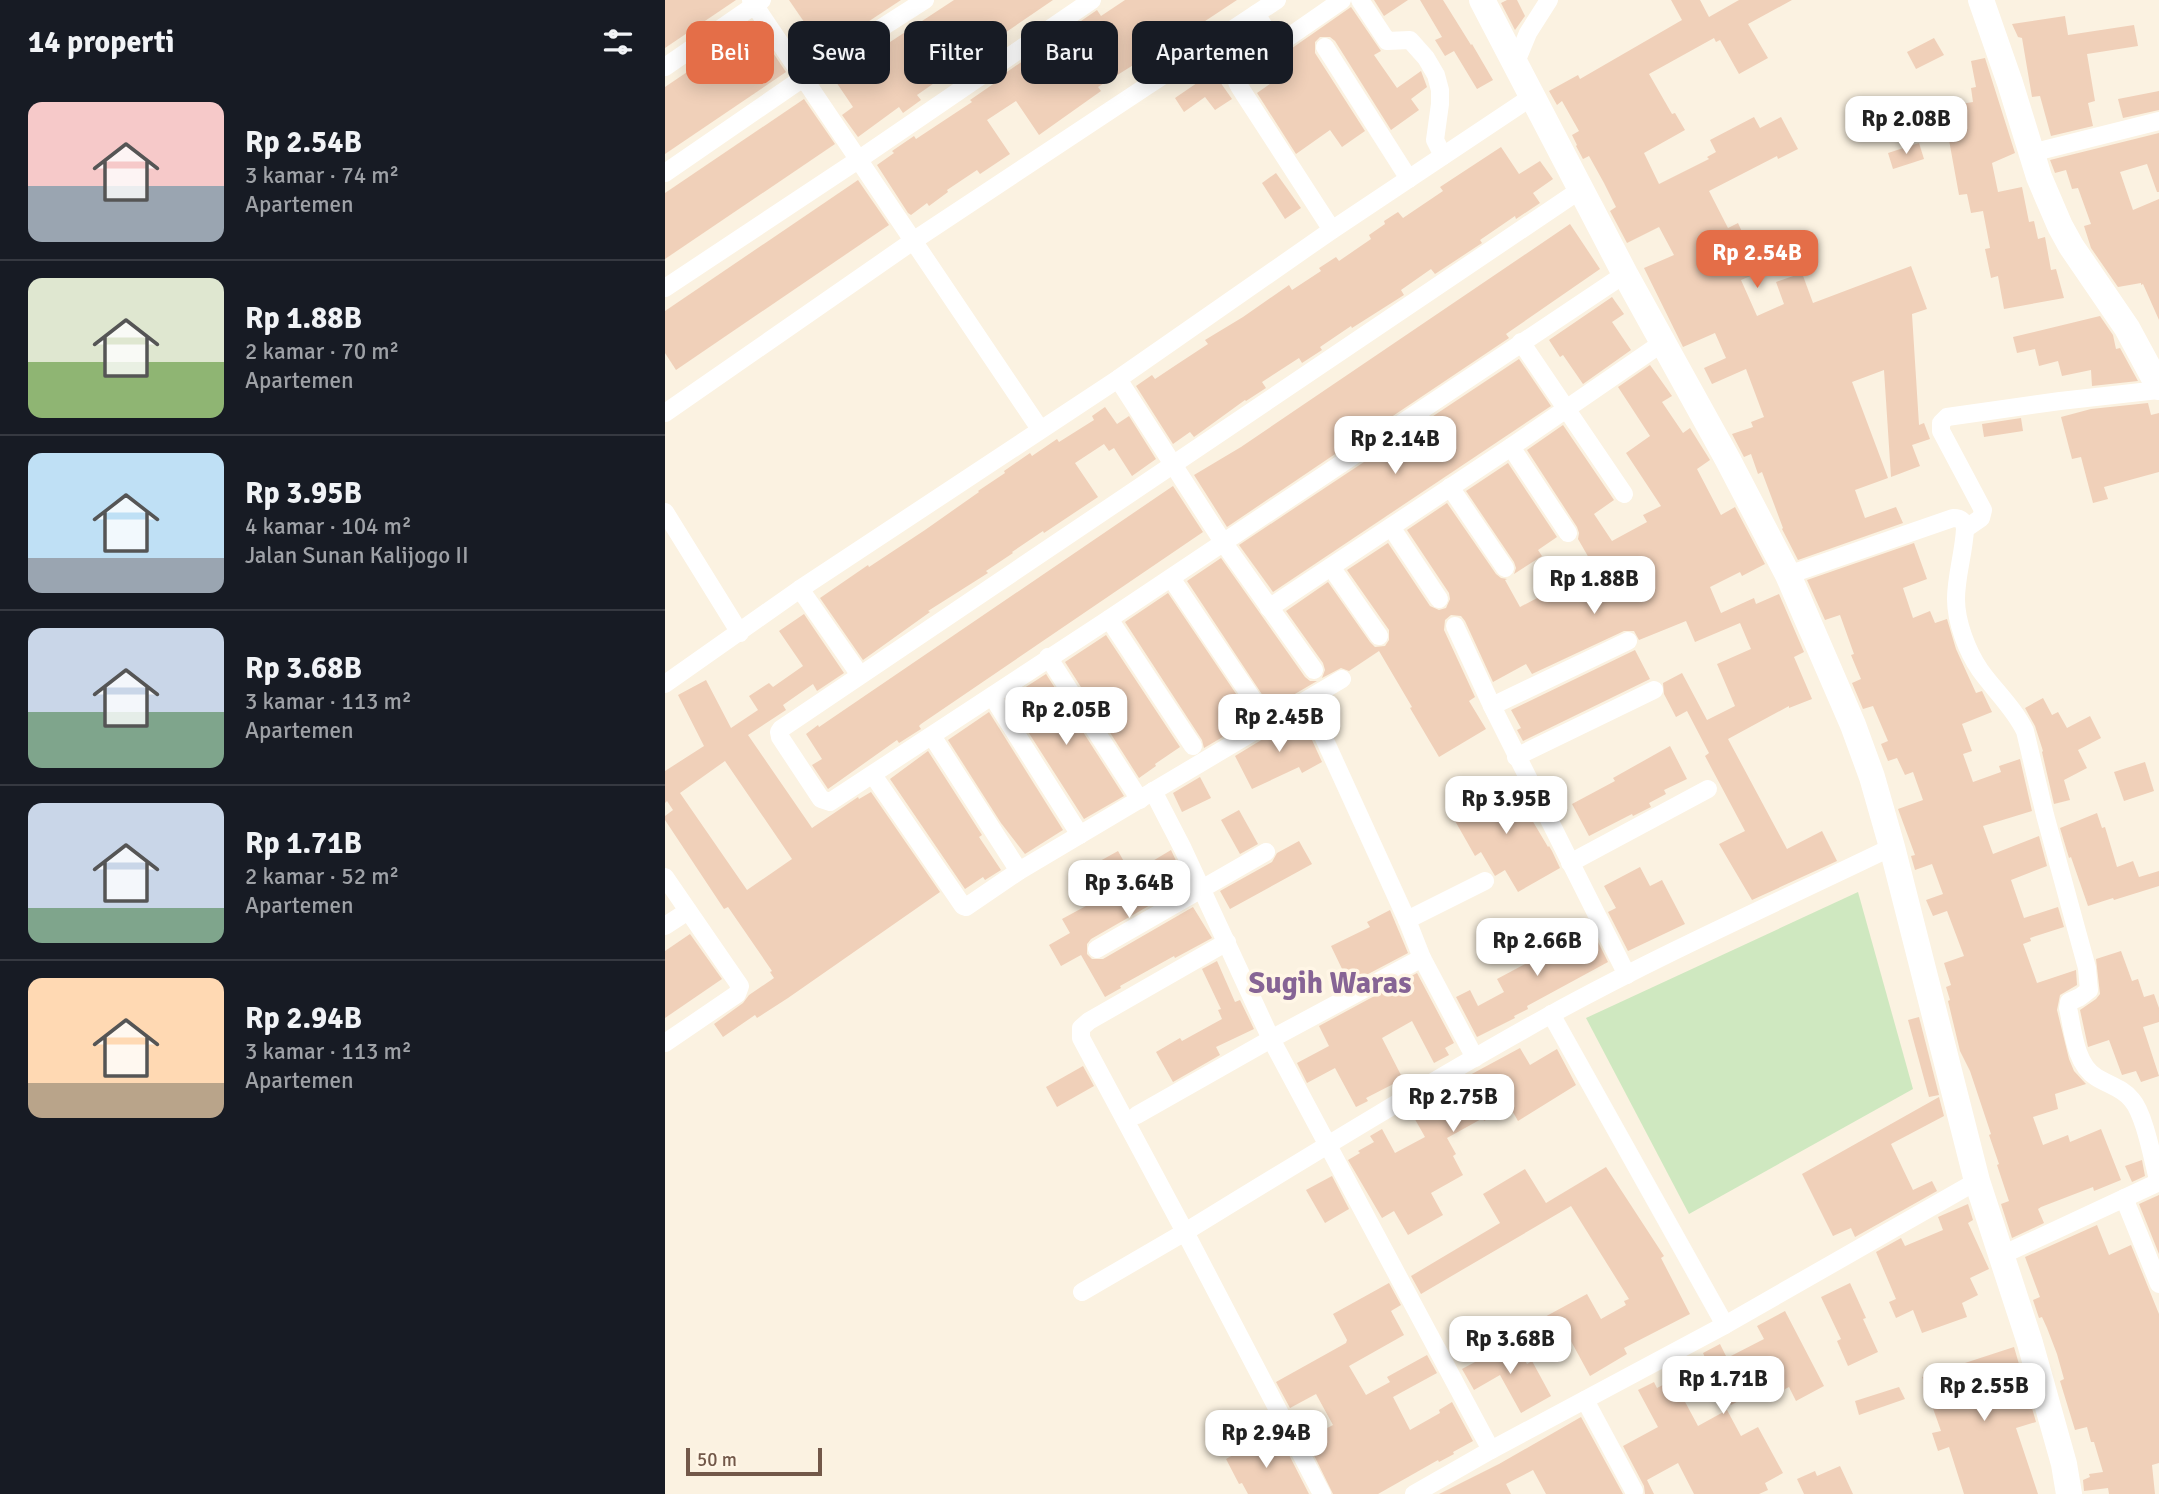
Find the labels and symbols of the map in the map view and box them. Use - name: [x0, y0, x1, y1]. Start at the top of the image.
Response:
- pin: Rp 2.08B: [1834, 96, 1978, 156]
- pin: Rp 2.54B: [1685, 230, 1829, 290]
- pin: Rp 2.14B: [1323, 416, 1467, 476]
- pin: Rp 1.88B: [1522, 556, 1666, 616]
- pin: Rp 2.05B: [994, 688, 1138, 747]
- pin: Rp 2.45B: [1207, 694, 1351, 754]
- pin: Rp 3.95B: [1434, 776, 1578, 836]
- pin: Rp 3.64B: [1057, 860, 1201, 920]
- pin: Rp 2.66B: [1465, 918, 1609, 978]
- district label: Sugih Waras: [1249, 965, 1411, 1002]
- pin: Rp 2.75B: [1381, 1074, 1525, 1134]
- pin: Rp 3.68B: [1438, 1316, 1582, 1376]
- pin: Rp 1.71B: [1651, 1356, 1795, 1416]
- pin: Rp 2.55B: [1912, 1364, 2056, 1423]
- pin: Rp 2.94B: [1194, 1410, 1338, 1470]
- scale bar: [686, 1445, 823, 1477]

